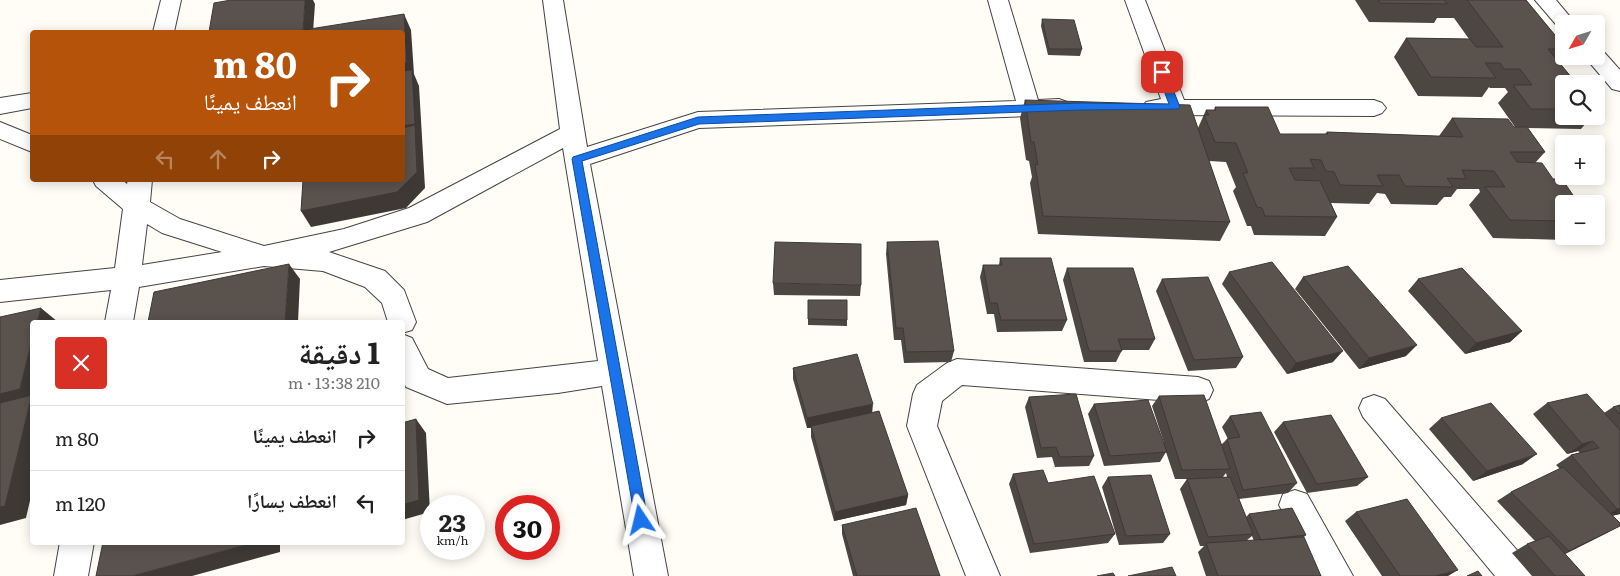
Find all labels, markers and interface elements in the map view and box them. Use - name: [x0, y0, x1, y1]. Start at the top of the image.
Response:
- north arrow: [1555, 15, 1605, 65]
- map controls: [1555, 15, 1605, 245]
- text: 80 m: [213, 37, 297, 89]
- icon: right: [315, 50, 380, 115]
- pin: [1141, 51, 1183, 93]
- icon: arrive: [1148, 58, 1176, 86]
- button: search: [1555, 75, 1605, 125]
- text: انعطف يمينًا: [204, 84, 297, 117]
- button: +: [1555, 135, 1605, 185]
- icon: left: [151, 145, 179, 173]
- icon: ahead: [204, 145, 232, 173]
- icon: right: [257, 145, 285, 173]
- button: −: [1555, 195, 1605, 245]
- text: 1 دقيقة: [299, 329, 380, 373]
- button: close: [55, 337, 107, 389]
- text: 210 m · 13:38: [288, 370, 380, 394]
- text: انعطف يمينًا: [253, 421, 337, 449]
- text: 80 m: [55, 424, 99, 452]
- icon: right: [352, 424, 380, 452]
- text: انعطف يسارًا: [247, 486, 337, 514]
- text: 120 m: [55, 489, 106, 517]
- icon: left: [352, 489, 380, 517]
- position arrow: [614, 493, 666, 545]
- speed limit sign: 30: [495, 495, 560, 560]
- text: 23: [439, 503, 466, 540]
- text: km/h: [437, 531, 468, 549]

